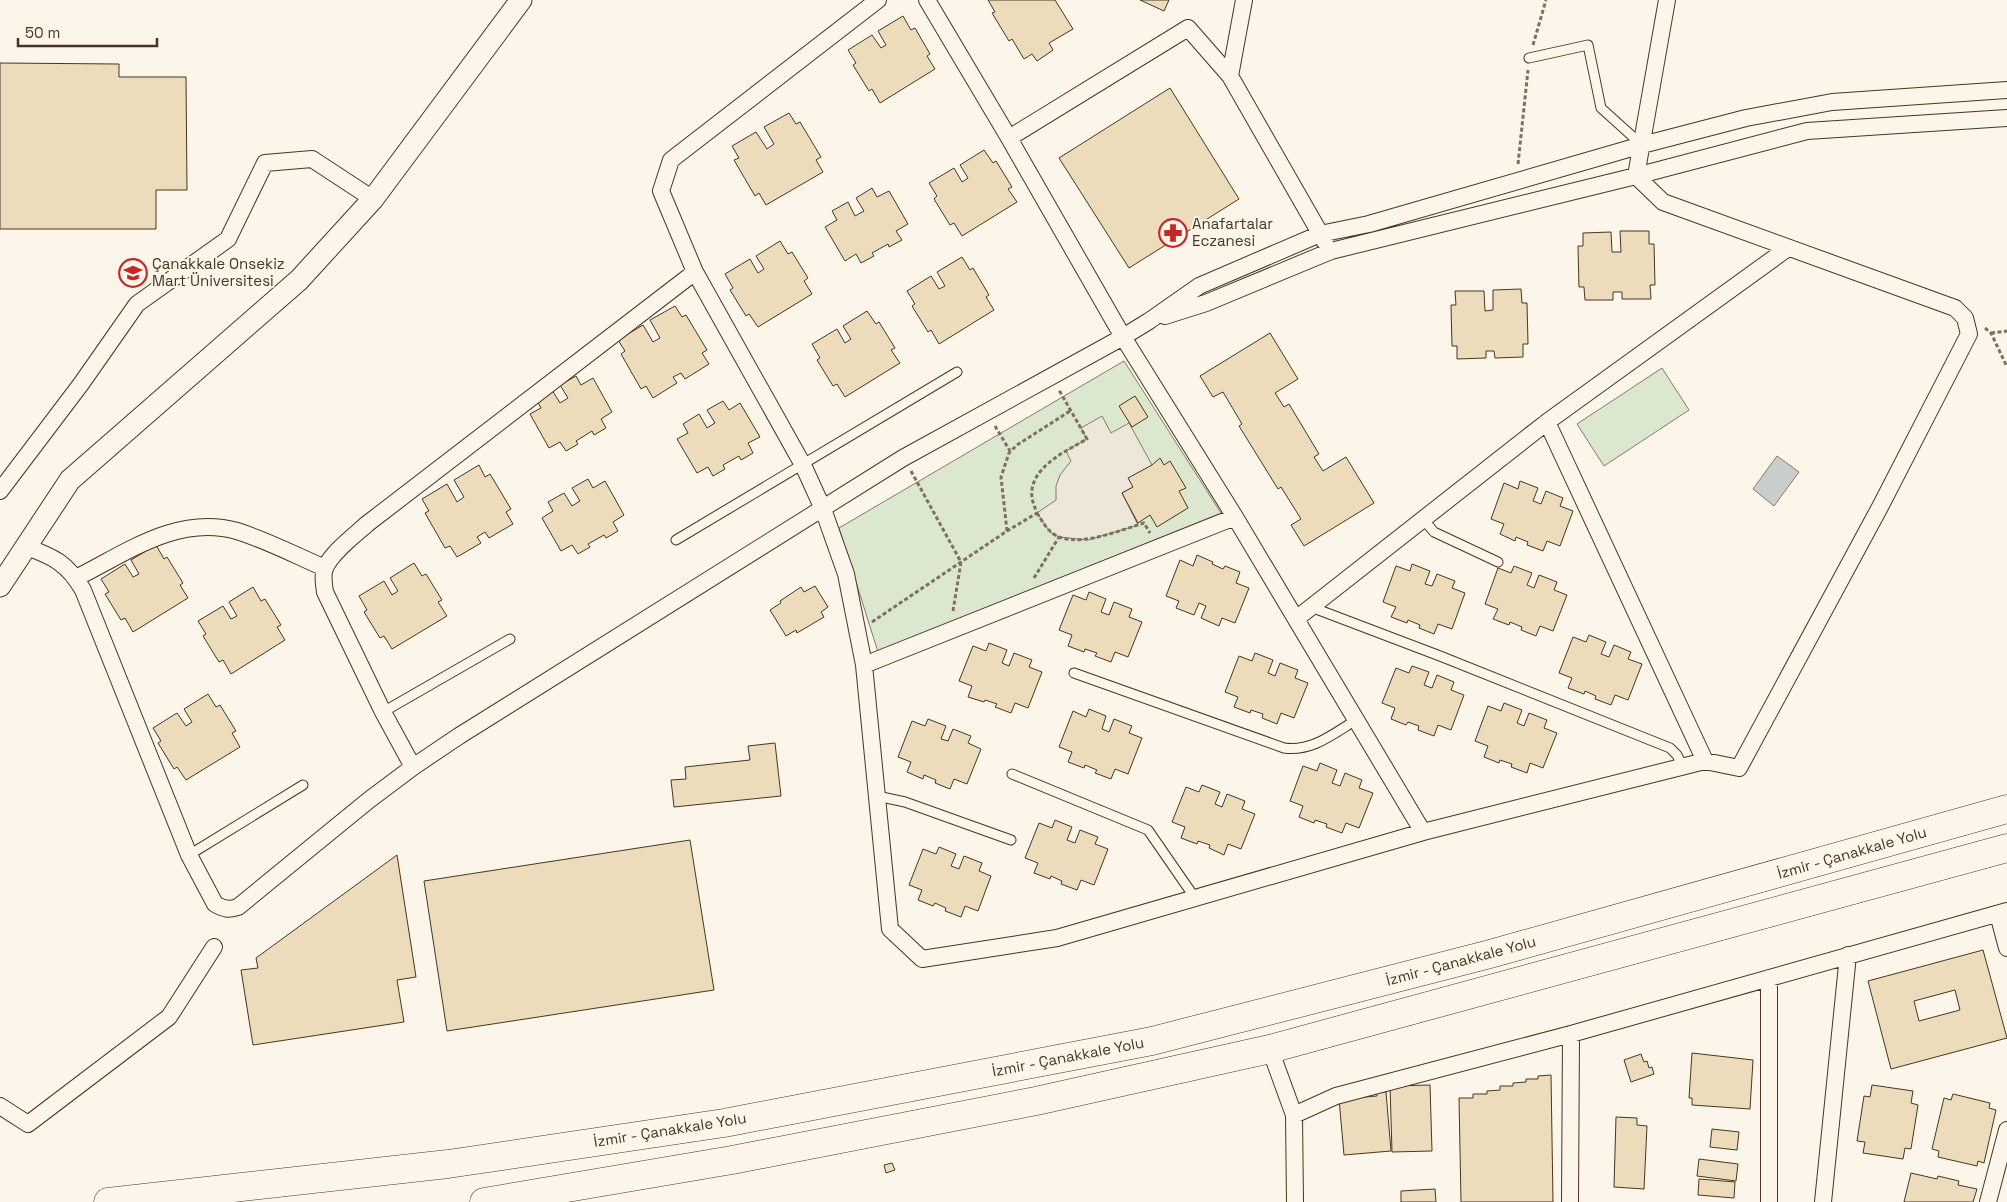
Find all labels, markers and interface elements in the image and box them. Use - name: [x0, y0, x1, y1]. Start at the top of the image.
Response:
- scale bar: [18, 15, 156, 47]
- text: 50 m: [25, 23, 60, 42]
- place label: Anafartalar Eczanesi: [1192, 214, 1273, 250]
- pharmacy icon: Anafartalar Eczanesi: [1158, 218, 1188, 248]
- place label: Çanakkale Onsekiz Mart Üniversitesi: [152, 254, 285, 290]
- school or university icon: Çanakkale Onsekiz Mart Üniversitesi: [118, 258, 148, 288]
- street label: İzmir - Çanakkale Yolu: [1775, 822, 1929, 883]
- street label: İzmir - Çanakkale Yolu: [1384, 931, 1538, 990]
- street label: İzmir - Çanakkale Yolu: [990, 1032, 1145, 1081]
- street label: İzmir - Çanakkale Yolu: [592, 1108, 748, 1151]

